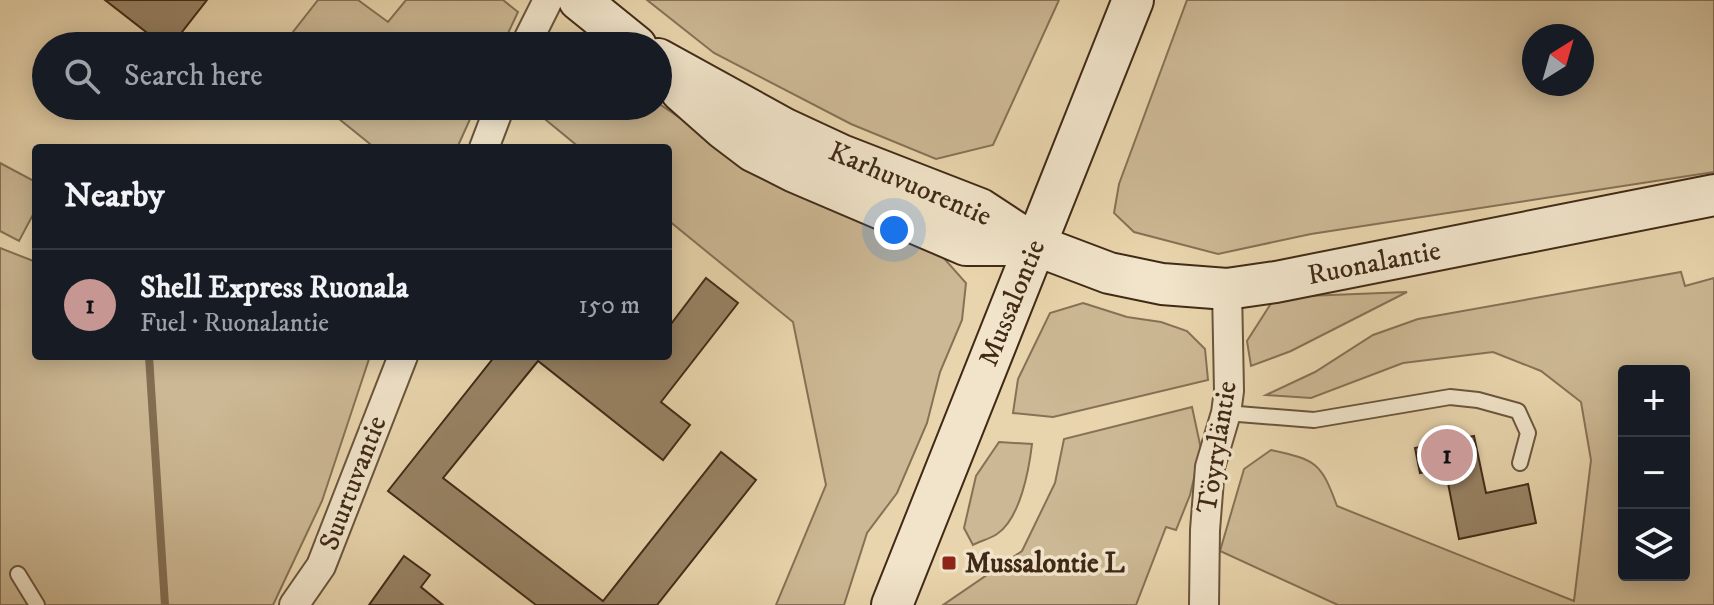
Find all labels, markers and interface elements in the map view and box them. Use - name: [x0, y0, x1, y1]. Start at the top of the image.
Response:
- north arrow: [1522, 24, 1594, 96]
- search box: [32, 32, 672, 120]
- icon: search: [60, 54, 104, 98]
- text: Search here: [124, 58, 263, 95]
- street label: Karhuvuorentie: [823, 134, 997, 234]
- text: Nearby: [64, 175, 165, 217]
- your location: [874, 210, 914, 250]
- street label: Ruonalantie: [1304, 233, 1444, 293]
- street label: Mussalontie: [971, 235, 1053, 371]
- text: Shell Express Ruonala: [140, 270, 408, 307]
- text: 1: [85, 289, 95, 322]
- text: 150 m: [579, 289, 640, 322]
- text: Fuel · Ruonalantie: [140, 307, 329, 340]
- map controls: [1618, 365, 1690, 581]
- button: +: [1618, 365, 1690, 437]
- street label: Töyryläntie: [1189, 378, 1245, 516]
- street label: Suurtuvantie: [311, 411, 395, 555]
- pin: 1: [1421, 425, 1473, 485]
- button: −: [1618, 437, 1690, 509]
- button: layers: [1618, 509, 1690, 581]
- place label: Mussalontie L: [965, 546, 1125, 581]
- marker: Mussalontie L: [940, 554, 958, 572]

